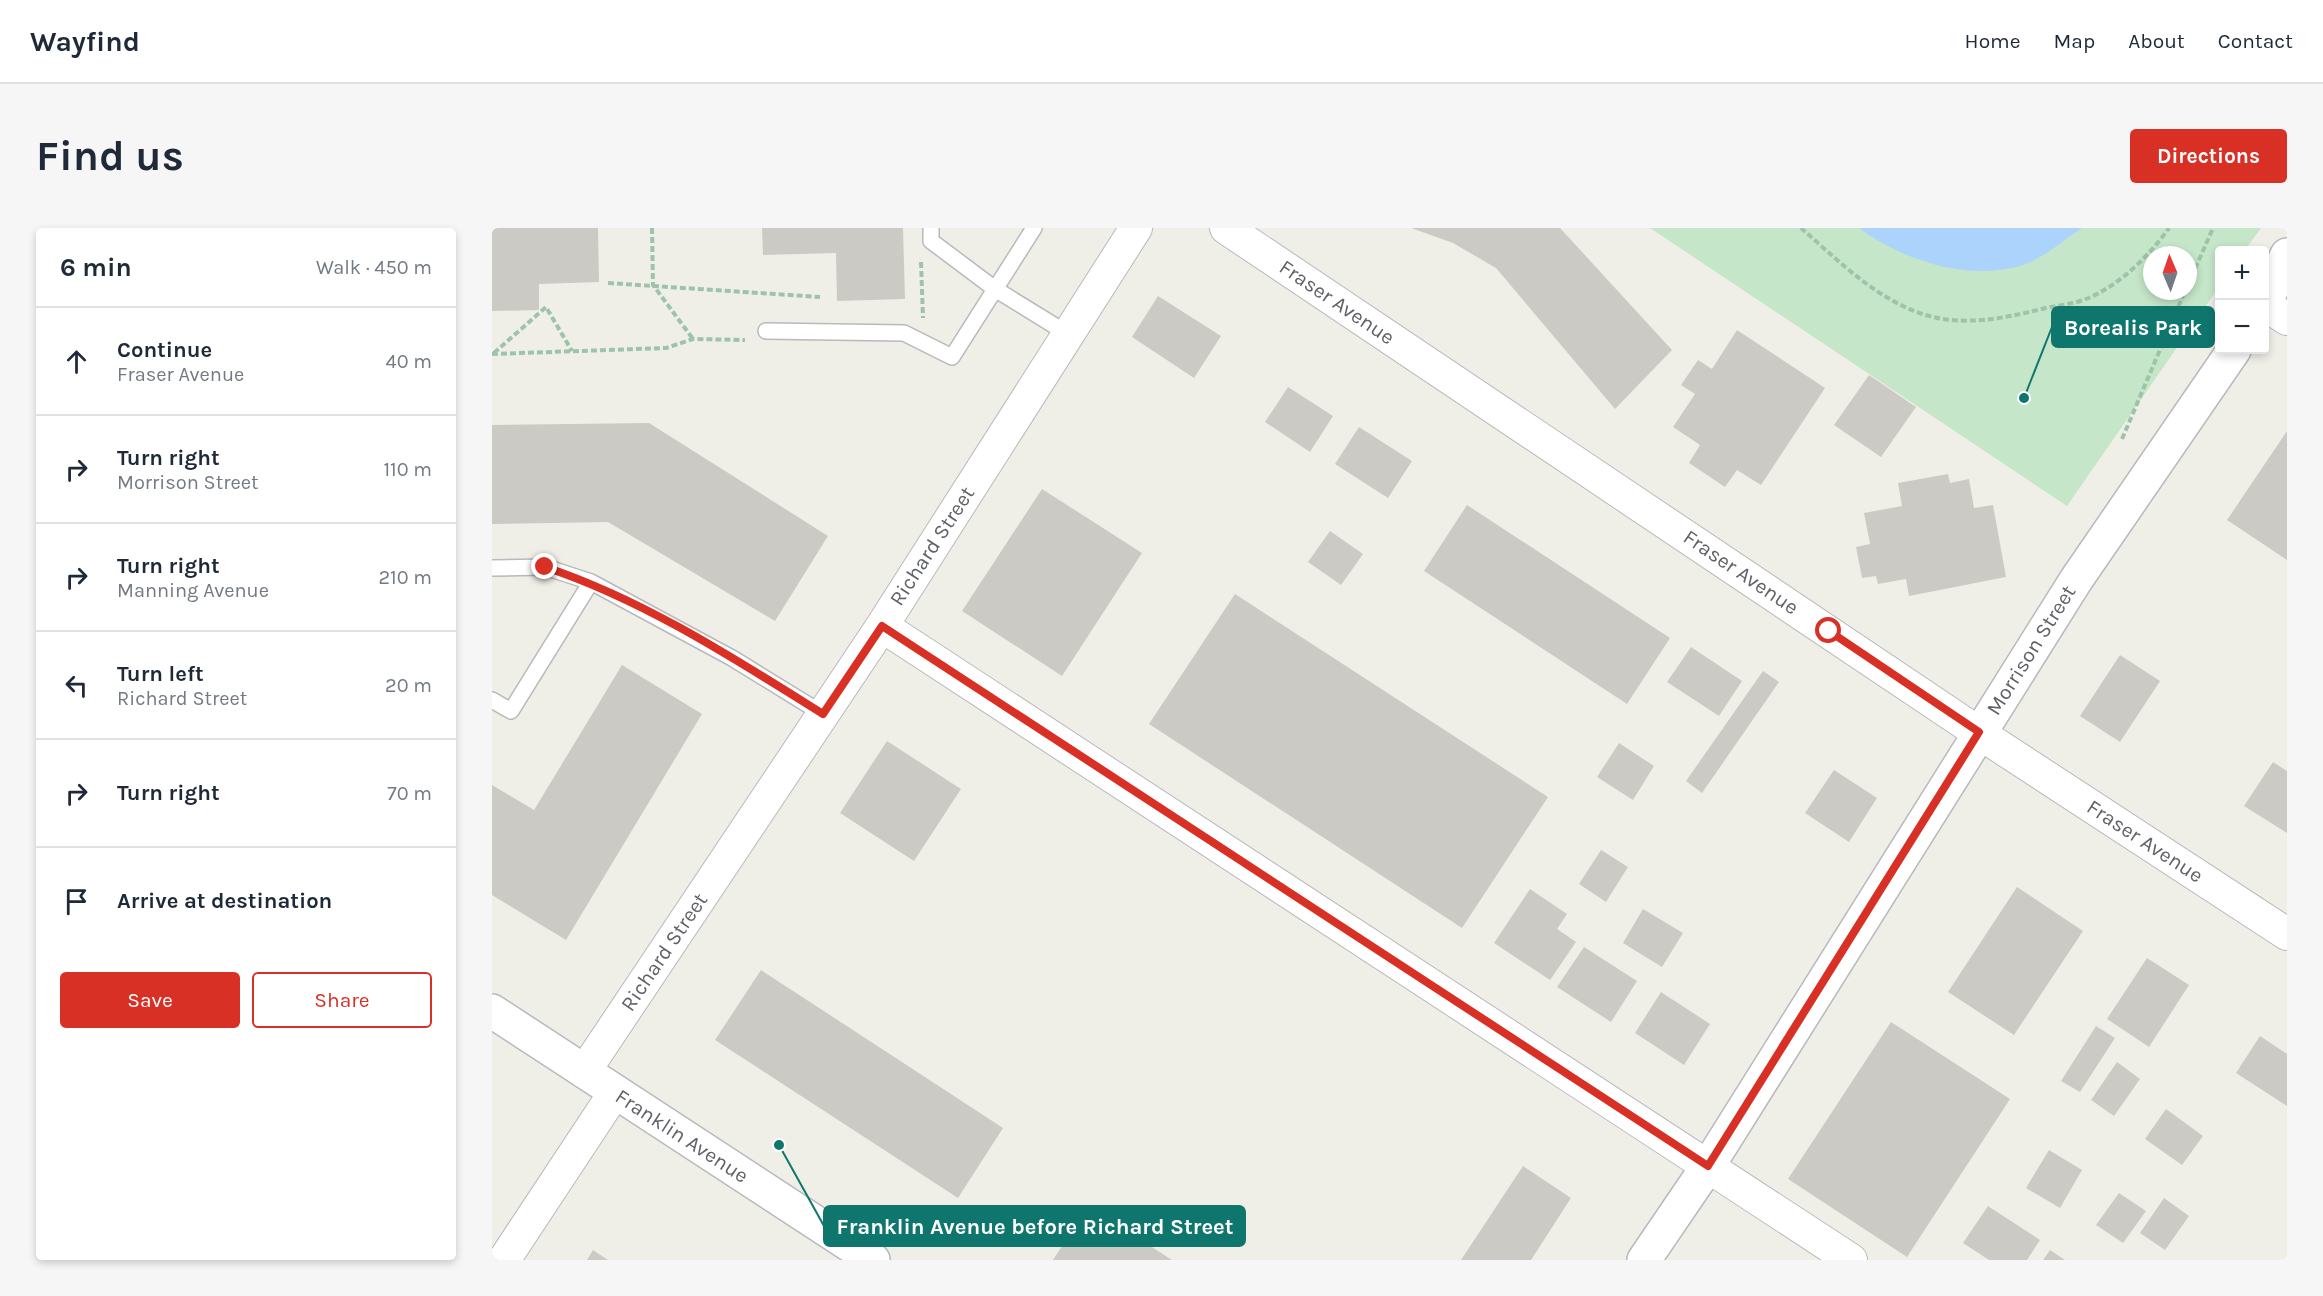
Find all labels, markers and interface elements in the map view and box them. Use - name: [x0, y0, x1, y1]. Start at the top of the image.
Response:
- text: Wayfind: [30, 25, 140, 58]
- text: Home: [1965, 29, 2021, 53]
- text: Map: [2054, 29, 2095, 53]
- text: About: [2128, 29, 2185, 53]
- text: Contact: [2218, 29, 2293, 53]
- button: Directions: [2130, 129, 2287, 183]
- text: Find us: [36, 131, 184, 181]
- north arrow: [2143, 246, 2197, 300]
- map controls: [2215, 246, 2269, 354]
- button: +: [2215, 246, 2269, 300]
- text: 6 min: [60, 252, 132, 283]
- street label: Fraser Avenue: [1275, 255, 1399, 349]
- text: Walk · 450 m: [316, 256, 432, 279]
- button: −: [2215, 300, 2269, 354]
- callout: Borealis Park: [2052, 307, 2214, 347]
- text: Borealis Park: [2064, 315, 2202, 341]
- text: Continue: [117, 337, 212, 363]
- icon: ahead: [60, 345, 93, 378]
- text: 40 m: [386, 350, 432, 373]
- text: Fraser Avenue: [117, 363, 244, 386]
- text: Turn right: [117, 445, 220, 471]
- icon: right: [60, 453, 93, 486]
- text: 110 m: [383, 458, 432, 481]
- text: Morrison Street: [117, 471, 258, 494]
- street label: Richard Street: [885, 482, 979, 610]
- street label: Fraser Avenue: [1679, 525, 1803, 619]
- text: Turn right: [117, 553, 220, 579]
- route end: [531, 553, 557, 579]
- icon: right: [60, 561, 93, 594]
- text: 210 m: [378, 566, 432, 589]
- text: Manning Avenue: [117, 579, 269, 602]
- street label: Morrison Street: [1981, 581, 2081, 719]
- route start: [1815, 617, 1841, 643]
- text: Turn left: [117, 661, 204, 687]
- icon: left: [60, 669, 93, 702]
- text: 20 m: [385, 674, 432, 697]
- text: Richard Street: [117, 687, 247, 710]
- icon: right: [60, 777, 93, 810]
- text: Turn right: [117, 780, 220, 806]
- text: 70 m: [387, 782, 432, 805]
- street label: Fraser Avenue: [2082, 795, 2208, 887]
- icon: arrive: [60, 885, 93, 918]
- text: Arrive at destination: [117, 888, 332, 914]
- street label: Richard Street: [616, 888, 712, 1015]
- button: Save: [60, 972, 240, 1028]
- button: Share: [252, 972, 432, 1028]
- street label: Franklin Avenue: [611, 1084, 753, 1188]
- callout: Franklin Avenue before Richard Street: [824, 1206, 1245, 1246]
- text: Franklin Avenue before Richard Street: [837, 1214, 1234, 1240]

